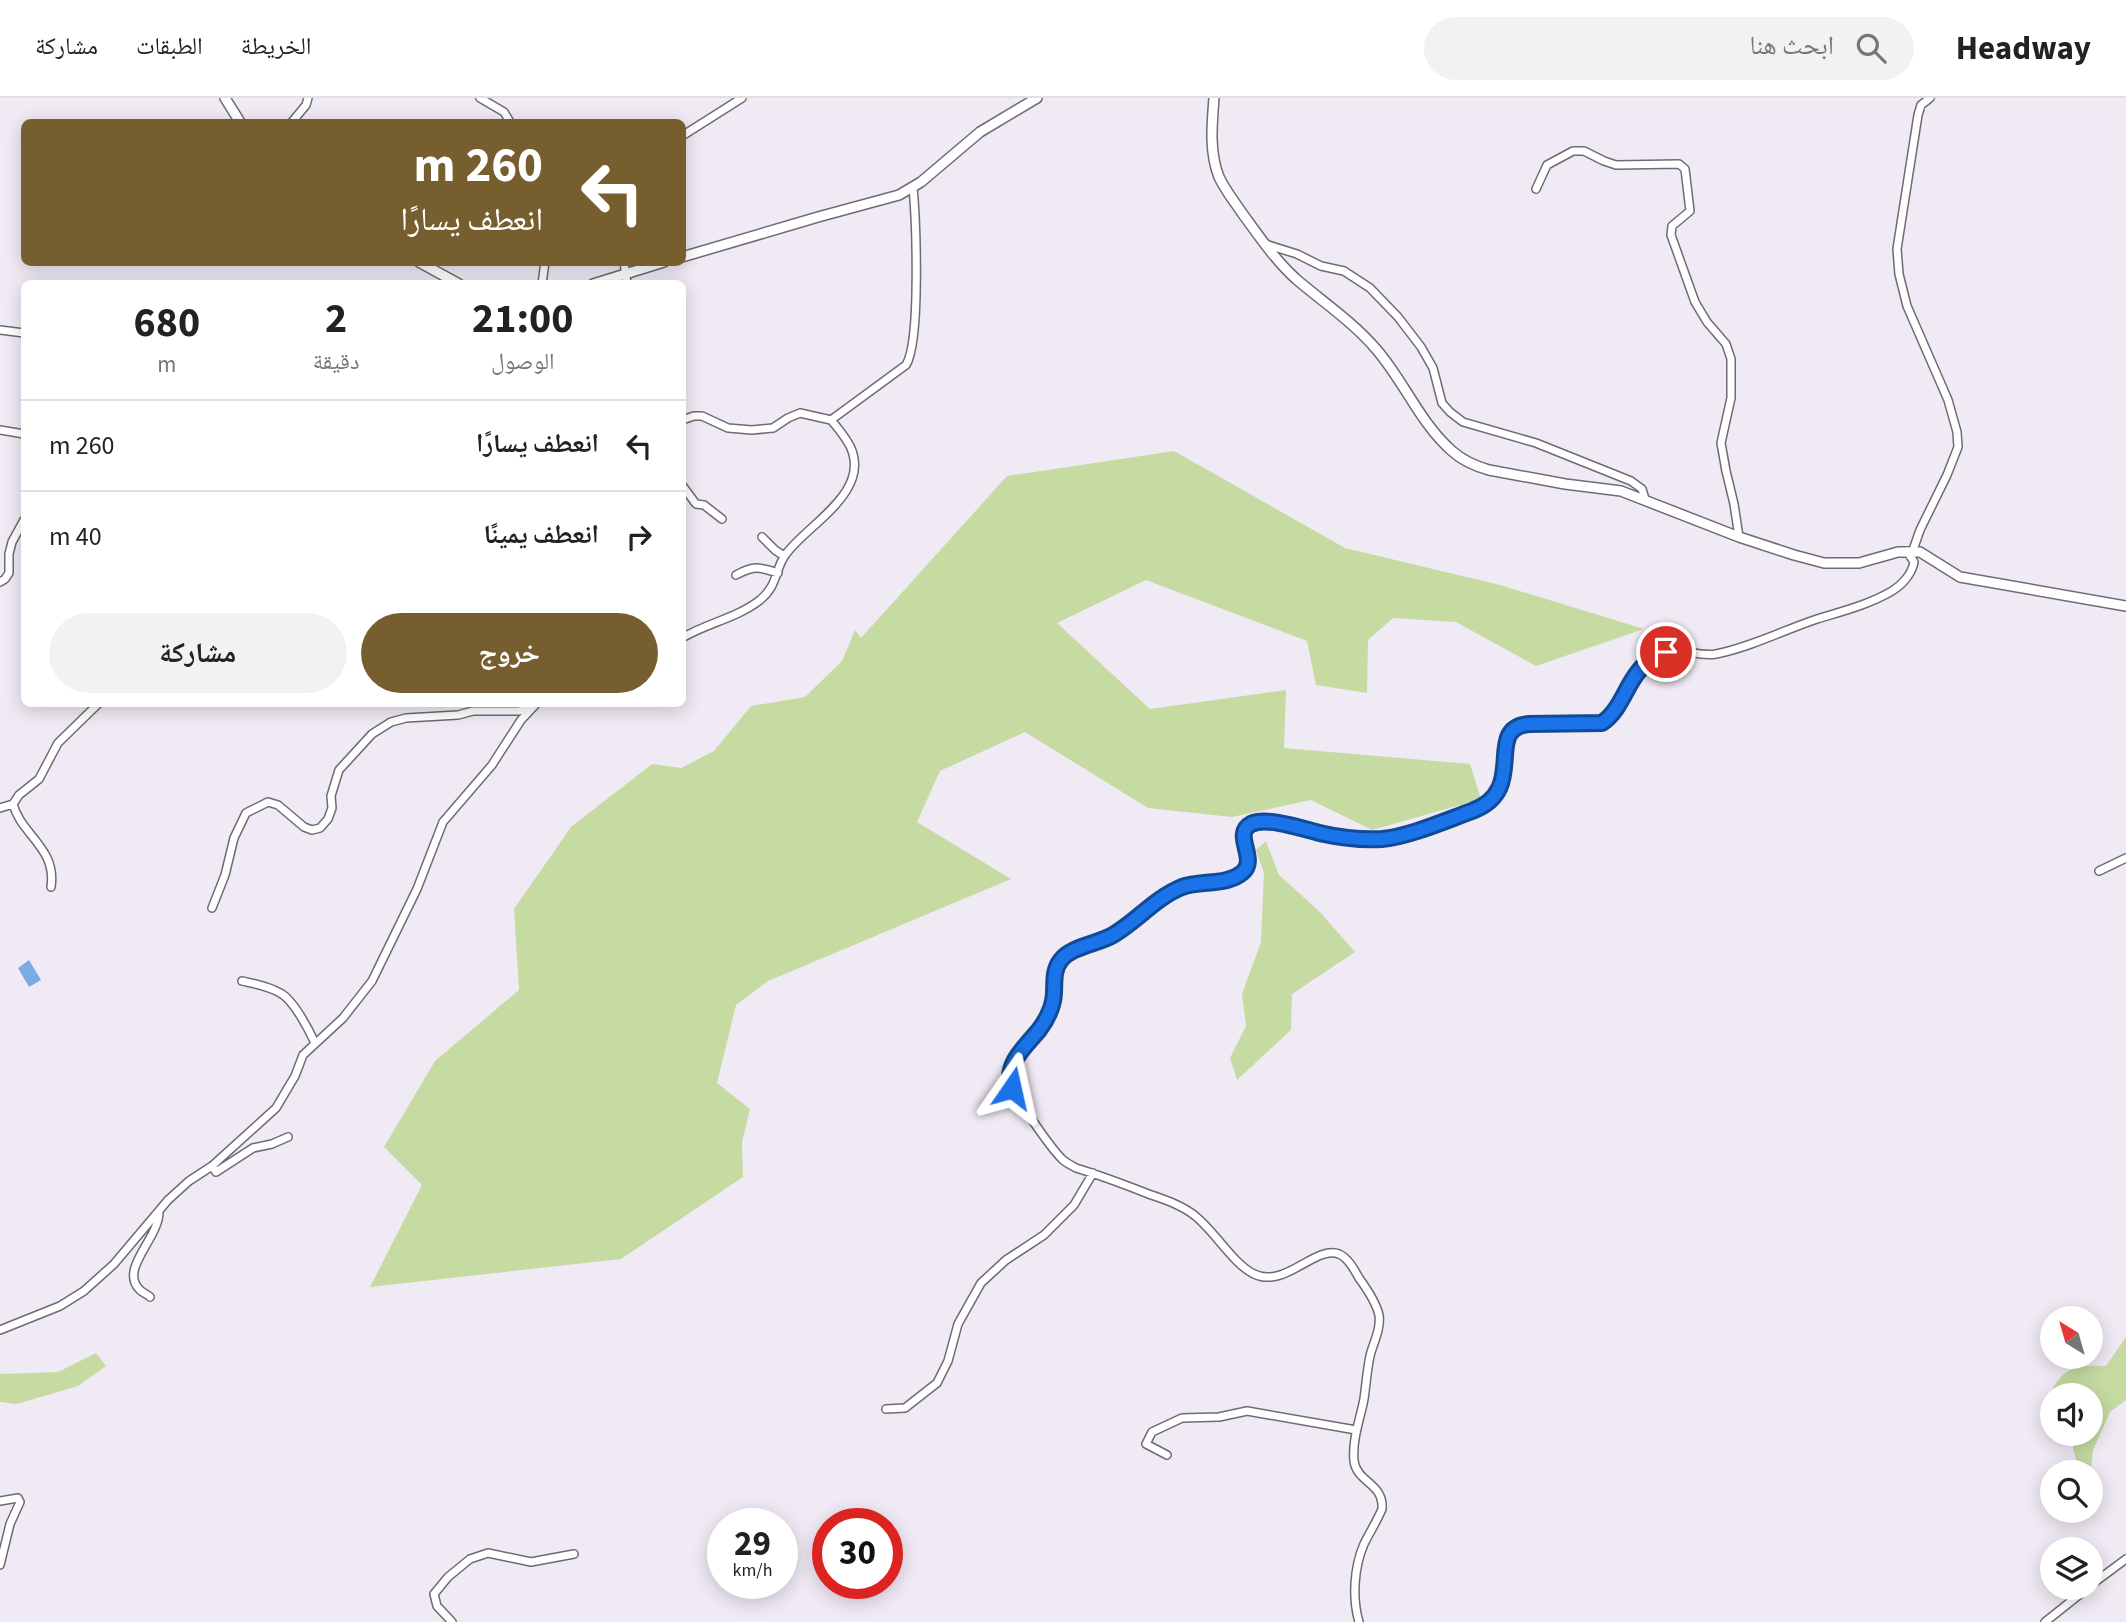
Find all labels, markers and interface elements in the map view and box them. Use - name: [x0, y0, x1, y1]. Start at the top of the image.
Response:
- search box: [1424, 17, 1914, 80]
- text: Headway: [1956, 25, 2091, 72]
- text: ابحث هنا: [1749, 27, 1834, 64]
- text: مشاركة: [35, 29, 98, 64]
- text: الطبقات: [136, 29, 203, 64]
- text: الخريطة: [241, 29, 311, 64]
- icon: search: [1852, 29, 1890, 67]
- text: 260 m: [414, 131, 543, 201]
- icon: left: [567, 147, 658, 238]
- text: انعطف يسارًا: [400, 197, 543, 243]
- text: 2: [325, 289, 347, 349]
- text: 21:00: [472, 289, 573, 349]
- text: 680: [134, 293, 200, 353]
- text: دقيقة: [313, 345, 360, 378]
- text: الوصول: [491, 345, 555, 378]
- text: m: [157, 348, 176, 381]
- text: انعطف يسارًا: [476, 425, 599, 462]
- text: 260 m: [49, 427, 115, 464]
- icon: left: [620, 427, 658, 465]
- text: انعطف يمينًا: [484, 516, 599, 553]
- text: 40 m: [49, 518, 102, 555]
- icon: right: [620, 518, 658, 556]
- button: مشاركة: [49, 613, 347, 693]
- button: خروج: [361, 613, 658, 693]
- pin: [1636, 622, 1696, 682]
- icon: arrive: [1647, 633, 1685, 671]
- position arrow: [975, 1051, 1049, 1125]
- north arrow: [2040, 1306, 2104, 1368]
- map controls: [2040, 1306, 2103, 1600]
- button: sound: [2040, 1383, 2103, 1446]
- button: search: [2040, 1460, 2103, 1523]
- speed limit sign: 30: [812, 1508, 903, 1599]
- text: 29: [734, 1519, 771, 1569]
- button: layers: [2040, 1537, 2103, 1600]
- text: km/h: [733, 1558, 772, 1583]

